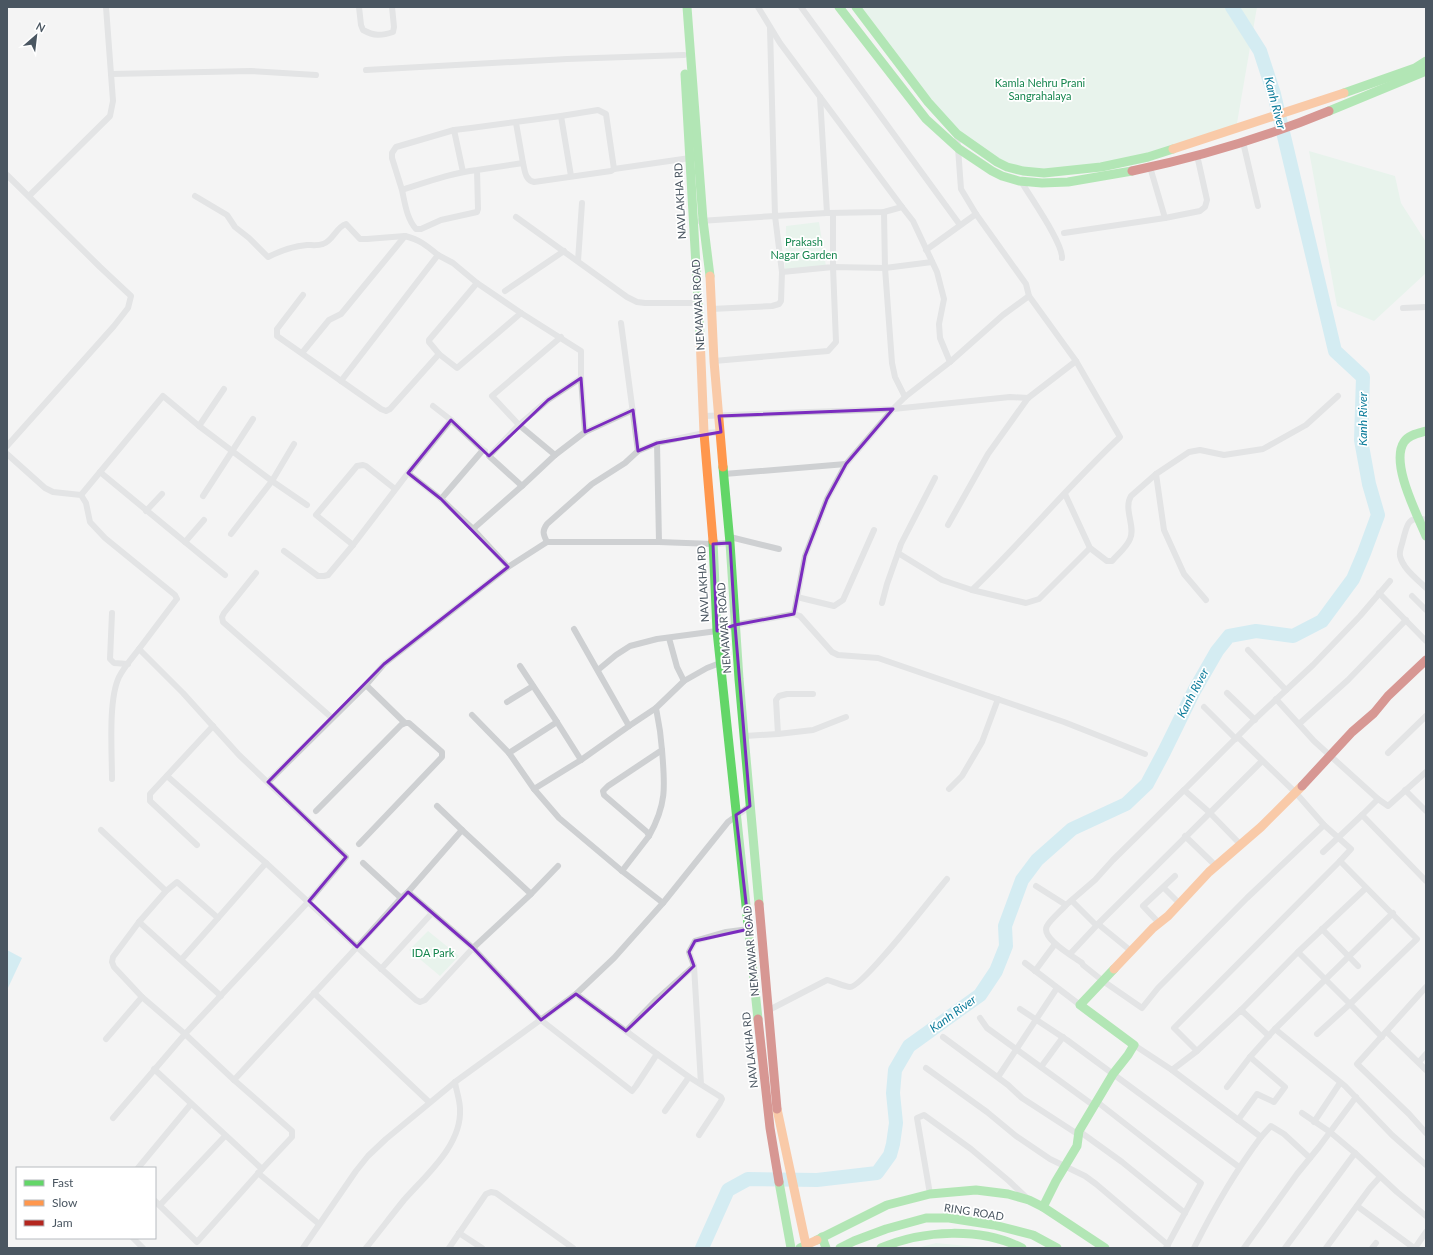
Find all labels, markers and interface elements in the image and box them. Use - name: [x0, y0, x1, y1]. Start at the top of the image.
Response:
- north arrow: [16, 16, 56, 56]
- text: N: [34, 19, 48, 34]
- water label: Kanh River: [1261, 75, 1290, 132]
- park label: Kamla Nehru Prani Sangrahalaya: [995, 76, 1086, 102]
- street label: NAVLAKHA RD: [671, 162, 688, 240]
- park label: Prakash Nagar Garden: [771, 235, 837, 261]
- street label: NEMAWAR ROAD: [689, 259, 706, 351]
- water label: Kanh River: [1355, 391, 1370, 446]
- street label: NAVLAKHA RD: [694, 545, 711, 623]
- street label: NEMAWAR ROAD: [714, 582, 733, 674]
- water label: Kanh River: [1173, 665, 1212, 720]
- street label: NEMAWAR ROAD: [740, 905, 761, 997]
- park label: IDA Park: [412, 946, 455, 959]
- water label: Kanh River: [926, 991, 980, 1036]
- street label: NAVLAKHA RD: [739, 1011, 760, 1089]
- legend: [16, 1167, 156, 1239]
- text: Fast: [52, 1175, 74, 1190]
- text: Slow: [52, 1195, 78, 1210]
- street label: RING ROAD: [943, 1200, 1005, 1223]
- text: Jam: [52, 1215, 73, 1230]

